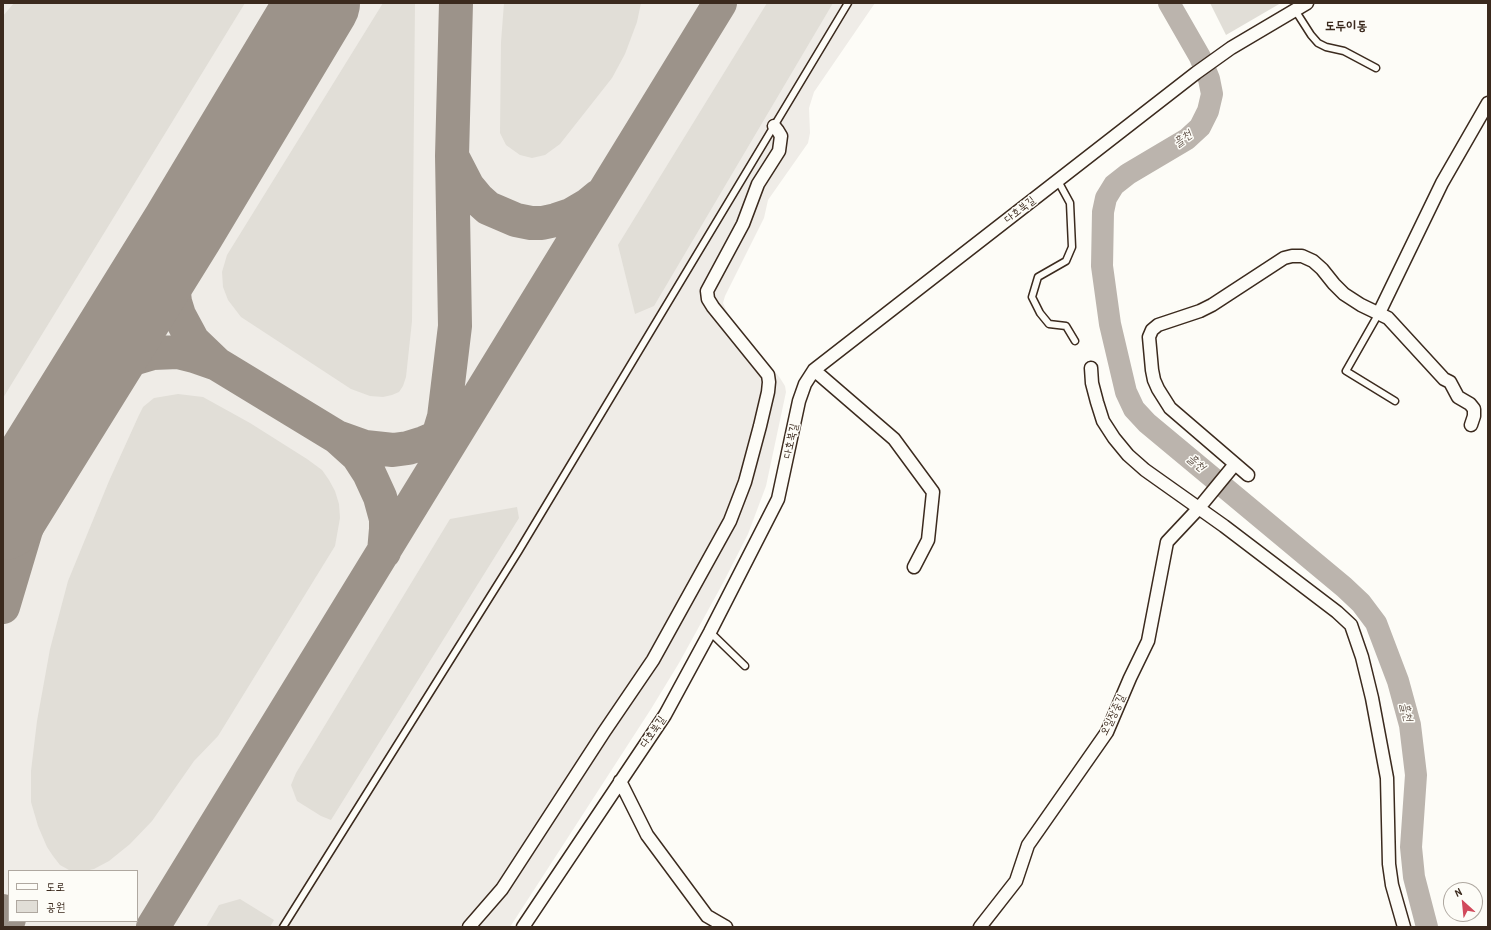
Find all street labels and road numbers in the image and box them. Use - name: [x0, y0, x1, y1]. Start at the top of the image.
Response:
- street label: 다호북길: [1002, 194, 1038, 226]
- street label: 다호북길: [781, 422, 801, 460]
- street label: 오일장중길: [1098, 692, 1128, 738]
- street label: 다호북길: [638, 714, 668, 750]

